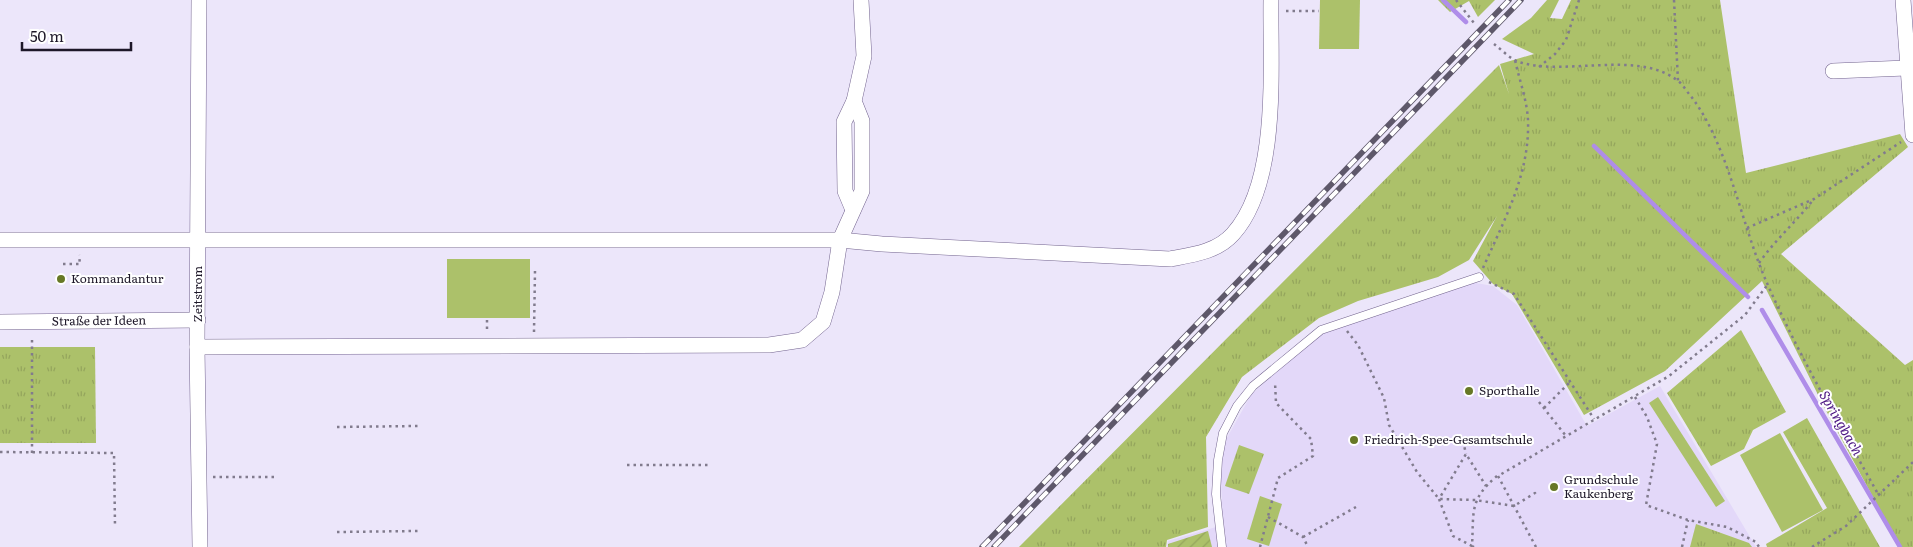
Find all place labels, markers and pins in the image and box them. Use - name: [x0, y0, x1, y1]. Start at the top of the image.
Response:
- place label: Kommandantur: [71, 269, 164, 287]
- marker: Kommandantur: [55, 273, 67, 285]
- place label: Sporthalle: [1479, 381, 1540, 399]
- marker: Sporthalle: [1463, 385, 1475, 397]
- place label: Friedrich-Spee-Gesamtschule: [1364, 430, 1532, 448]
- marker: Friedrich-Spee-Gesamtschule: [1348, 434, 1360, 446]
- place label: Grundschule Kaukenberg: [1564, 470, 1638, 502]
- marker: Grundschule Kaukenberg: [1548, 481, 1560, 493]

